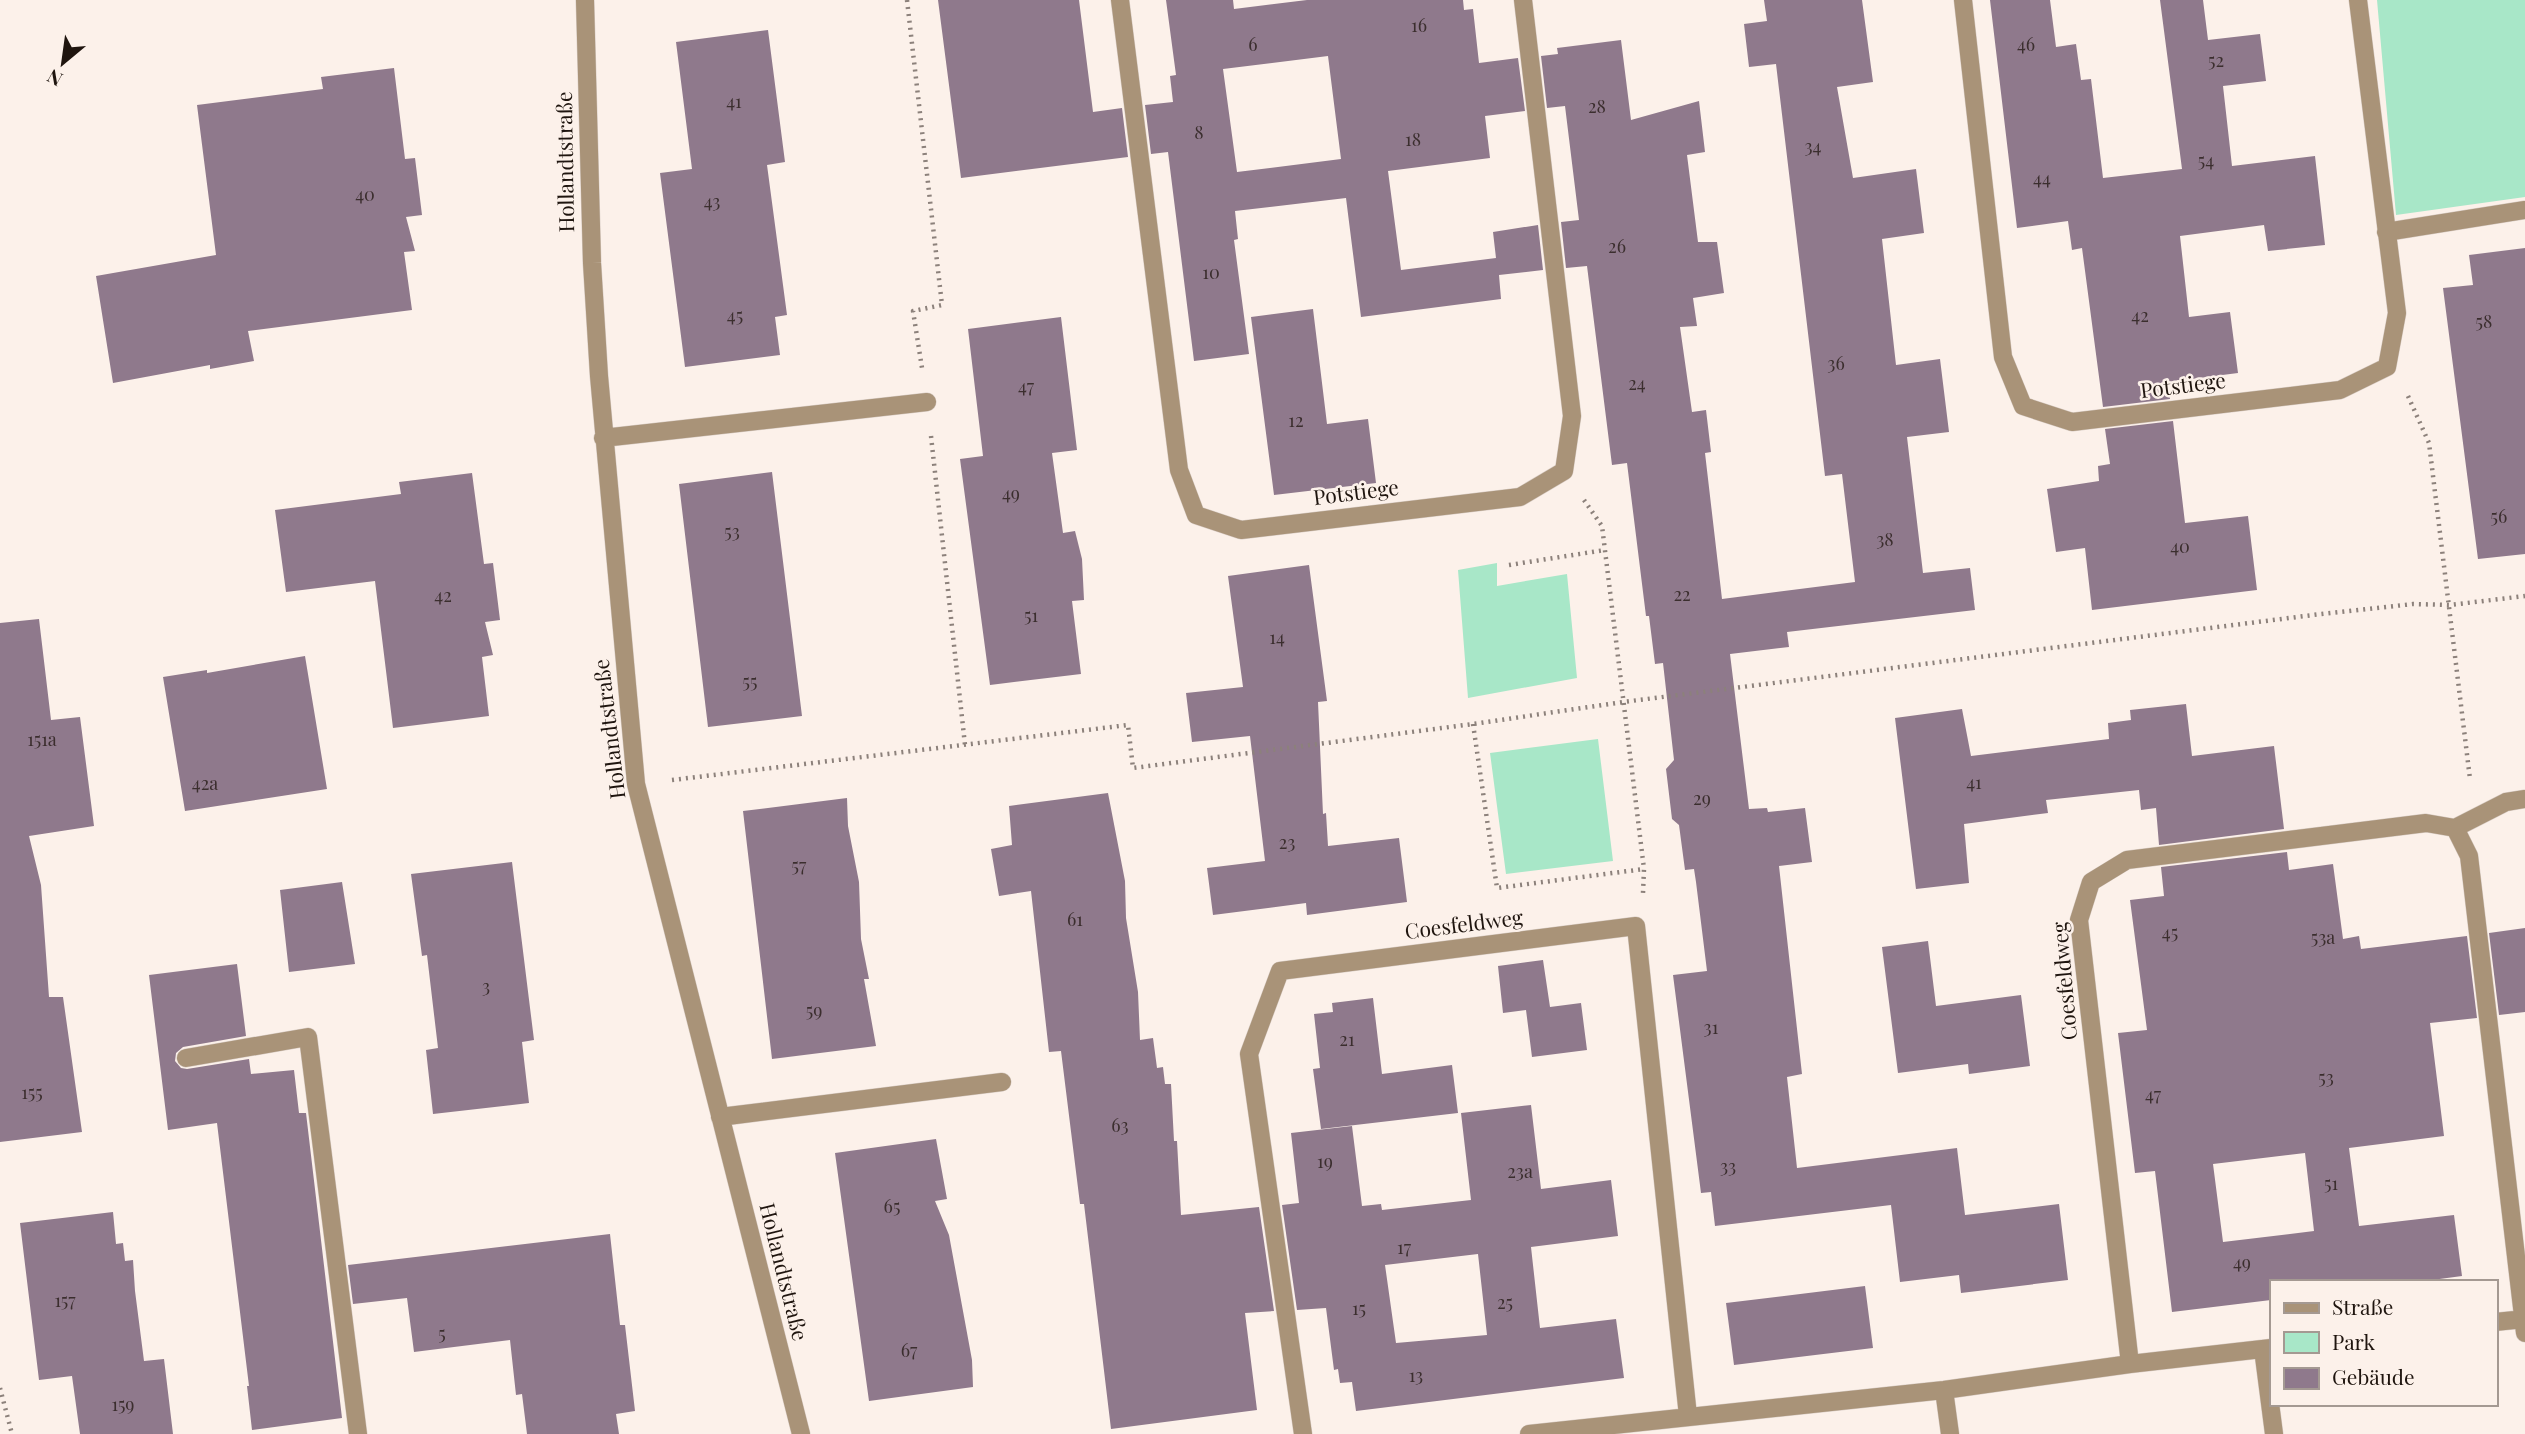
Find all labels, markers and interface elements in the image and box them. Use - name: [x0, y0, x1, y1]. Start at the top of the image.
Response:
- house number: 16: [1411, 13, 1427, 37]
- north arrow: [28, 28, 98, 98]
- house number: 6: [1248, 32, 1258, 56]
- house number: 46: [2017, 32, 2035, 56]
- house number: 52: [2208, 48, 2224, 72]
- text: N: [42, 64, 67, 93]
- house number: 41: [726, 89, 742, 113]
- street label: Hollandtstraße: [549, 91, 579, 233]
- house number: 28: [1588, 94, 1606, 118]
- house number: 8: [1194, 120, 1204, 144]
- house number: 18: [1405, 127, 1421, 151]
- house number: 34: [1804, 134, 1822, 158]
- house number: 54: [2198, 148, 2214, 172]
- house number: 44: [2033, 166, 2051, 190]
- house number: 40: [355, 182, 375, 206]
- house number: 43: [704, 189, 720, 213]
- house number: 26: [1608, 234, 1626, 258]
- house number: 10: [1202, 260, 1220, 284]
- house number: 45: [727, 303, 743, 327]
- house number: 42: [2131, 303, 2149, 327]
- house number: 58: [2476, 309, 2492, 333]
- house number: 36: [1827, 351, 1845, 375]
- street label: Potstiege: [2138, 365, 2227, 403]
- house number: 24: [1628, 371, 1646, 395]
- house number: 47: [1018, 374, 1035, 398]
- house number: 12: [1288, 408, 1304, 432]
- street label: Potstiege: [1311, 472, 1400, 510]
- house number: 49: [1002, 481, 1020, 505]
- house number: 56: [2491, 504, 2507, 528]
- house number: 53: [724, 519, 740, 543]
- house number: 38: [1876, 527, 1894, 551]
- house number: 40: [2170, 534, 2190, 558]
- house number: 22: [1673, 582, 1691, 606]
- house number: 42: [434, 583, 452, 607]
- house number: 51: [1024, 603, 1038, 627]
- house number: 14: [1269, 625, 1285, 649]
- street label: Hollandtstraße: [586, 658, 631, 801]
- house number: 55: [743, 669, 757, 693]
- house number: 151a: [27, 727, 57, 751]
- house number: 41: [1966, 770, 1982, 794]
- house number: 42a: [192, 771, 218, 795]
- house number: 29: [1693, 786, 1711, 810]
- house number: 23: [1279, 830, 1295, 854]
- house number: 57: [792, 853, 807, 877]
- street label: Coesfeldweg: [1403, 902, 1524, 944]
- house number: 61: [1067, 907, 1083, 931]
- house number: 45: [2162, 920, 2178, 944]
- street label: Coesfeldweg: [2044, 921, 2082, 1042]
- house number: 53a: [2311, 925, 2335, 949]
- house number: 3: [482, 974, 490, 998]
- house number: 59: [806, 998, 822, 1022]
- house number: 31: [1704, 1015, 1719, 1039]
- house number: 21: [1339, 1027, 1355, 1051]
- house number: 53: [2318, 1065, 2334, 1089]
- house number: 155: [21, 1080, 43, 1104]
- house number: 47: [2145, 1082, 2162, 1106]
- house number: 63: [1111, 1113, 1129, 1137]
- house number: 19: [1317, 1149, 1333, 1173]
- house number: 33: [1720, 1154, 1736, 1178]
- house number: 23a: [1507, 1159, 1533, 1183]
- house number: 51: [2324, 1171, 2338, 1195]
- house number: 65: [884, 1194, 900, 1218]
- street label: Hollandtstraße: [754, 1200, 816, 1343]
- house number: 17: [1397, 1235, 1412, 1259]
- house number: 49: [2233, 1250, 2251, 1274]
- legend: [2270, 1280, 2497, 1406]
- house number: 157: [54, 1288, 76, 1312]
- house number: 25: [1497, 1290, 1513, 1314]
- text: Straße: [2332, 1292, 2393, 1320]
- house number: 15: [1352, 1296, 1366, 1320]
- house number: 5: [438, 1321, 446, 1345]
- text: Park: [2332, 1327, 2376, 1355]
- house number: 67: [901, 1338, 918, 1362]
- text: Gebäude: [2332, 1362, 2415, 1390]
- house number: 13: [1409, 1363, 1423, 1387]
- house number: 159: [111, 1392, 135, 1416]

